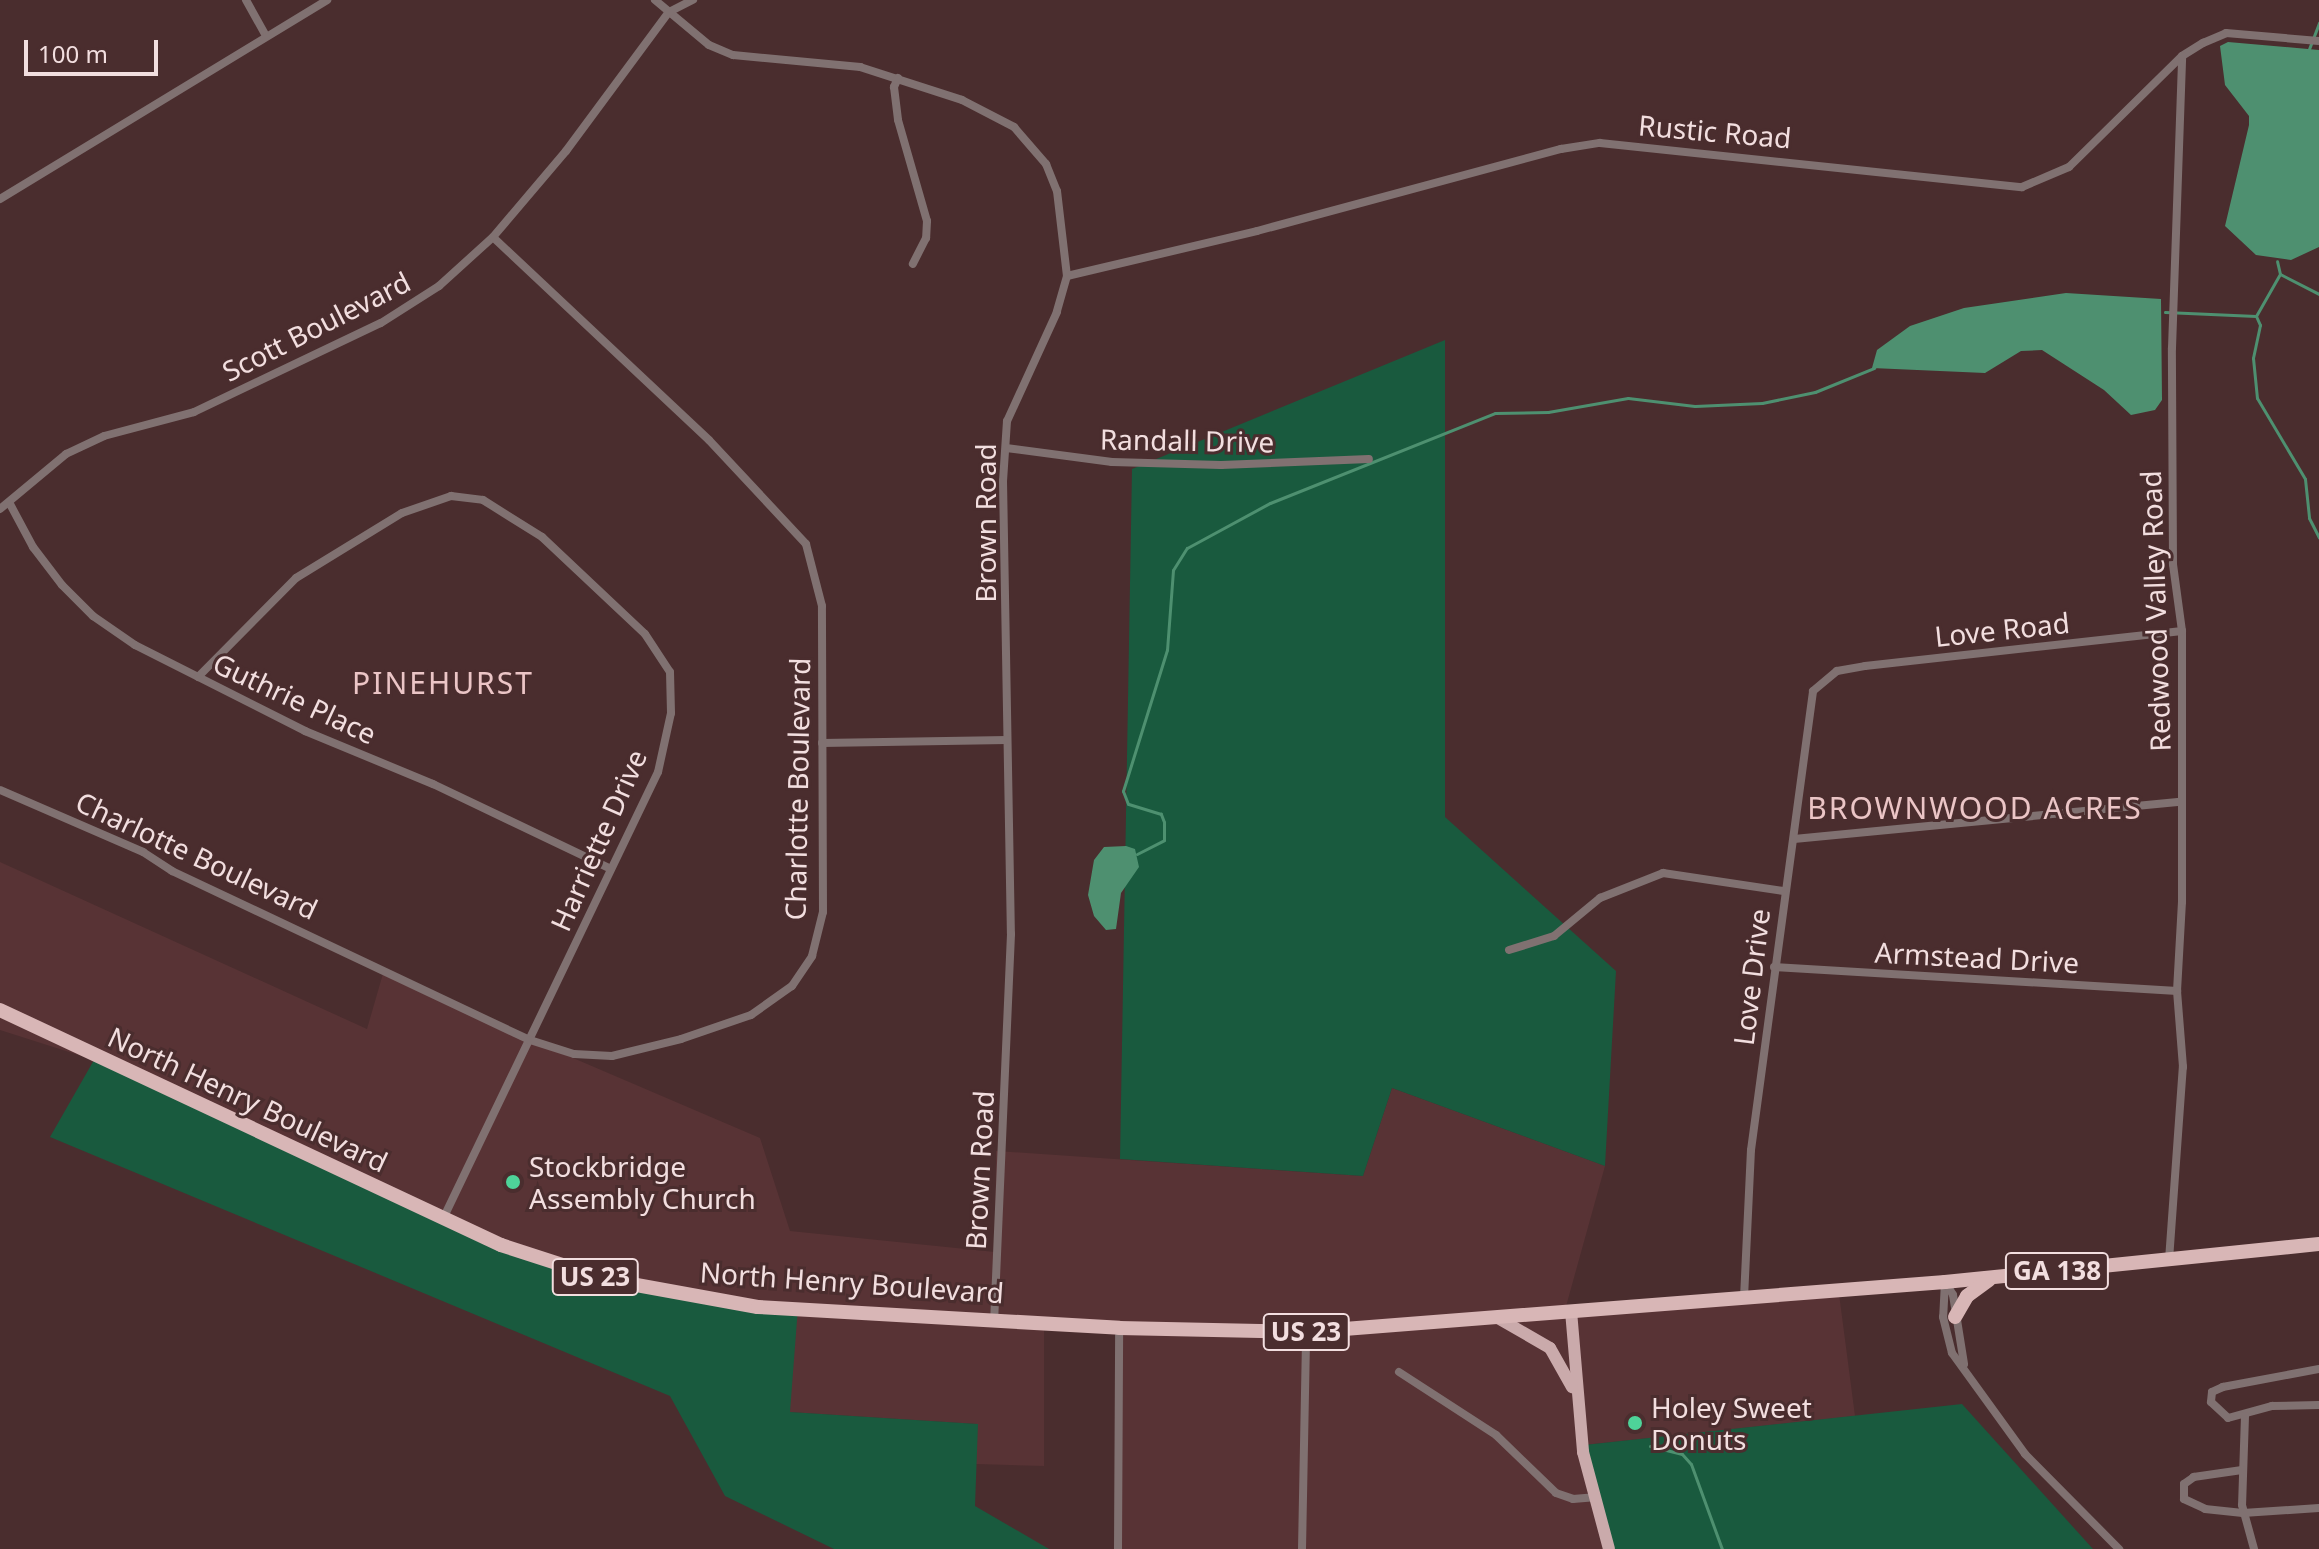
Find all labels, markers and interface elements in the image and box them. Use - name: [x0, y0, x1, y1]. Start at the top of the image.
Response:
- scale bar: [28, 24, 162, 74]
- text: 100 m: [38, 37, 108, 70]
- street label: Rustic Road: [1637, 108, 1793, 154]
- street label: Scott Boulevard: [216, 264, 416, 388]
- street label: Randall Drive: [1100, 422, 1274, 458]
- street label: Brown Road: [968, 443, 1002, 603]
- street label: Redwood Valley Road: [2133, 470, 2177, 752]
- street label: Love Road: [1933, 605, 2071, 653]
- street label: Guthrie Place: [208, 646, 382, 750]
- street label: Charlotte Boulevard: [778, 657, 816, 921]
- district label: PINEHURST: [352, 665, 534, 701]
- street label: Harriette Drive: [543, 744, 653, 936]
- street label: Charlotte Boulevard: [71, 784, 323, 926]
- district label: BROWNWOOD ACRES: [1807, 790, 2143, 826]
- street label: Love Drive: [1726, 907, 1776, 1047]
- street label: Armstead Drive: [1874, 935, 2080, 979]
- street label: North Henry Boulevard: [103, 1019, 393, 1179]
- street label: Brown Road: [958, 1090, 1000, 1250]
- place label: Stockbridge Assembly Church: [529, 1149, 756, 1215]
- marker: Stockbridge Assembly Church: [504, 1173, 522, 1191]
- road number: GA 138: [2003, 1249, 2111, 1293]
- road number: US 23: [551, 1255, 639, 1299]
- street label: North Henry Boulevard: [699, 1255, 1005, 1309]
- road number: US 23: [1262, 1310, 1350, 1354]
- place label: Holey Sweet Donuts: [1651, 1390, 1812, 1456]
- marker: Holey Sweet Donuts: [1626, 1414, 1644, 1432]

